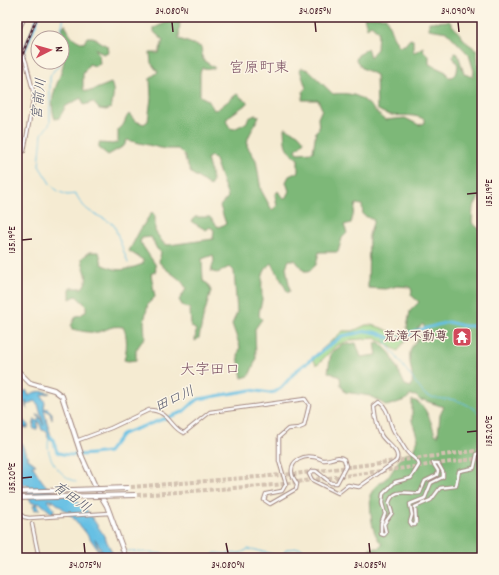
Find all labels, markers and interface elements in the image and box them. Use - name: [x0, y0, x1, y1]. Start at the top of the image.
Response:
- text: 34.080°N: [155, 5, 189, 19]
- text: 34.085°N: [299, 5, 331, 19]
- text: 34.090°N: [441, 5, 475, 19]
- north arrow: [30, 30, 70, 70]
- text: N: [50, 46, 66, 53]
- district label: 宮原町東: [229, 58, 289, 80]
- water label: 宮前川: [28, 77, 52, 121]
- text: 135.19°E: [483, 179, 497, 207]
- text: 135.19°E: [6, 226, 20, 254]
- temple icon: 荒滝不動尊: [451, 326, 473, 348]
- place label: 荒滝不動尊: [383, 328, 448, 347]
- district label: 大字田口: [180, 360, 240, 382]
- water label: 田口川: [152, 382, 198, 418]
- text: 135.20°E: [483, 415, 497, 446]
- text: 135.20°E: [6, 462, 20, 493]
- water label: 有田川: [48, 478, 94, 518]
- text: 34.075°N: [69, 559, 101, 573]
- text: 34.080°N: [211, 559, 245, 573]
- text: 34.085°N: [354, 559, 386, 573]

